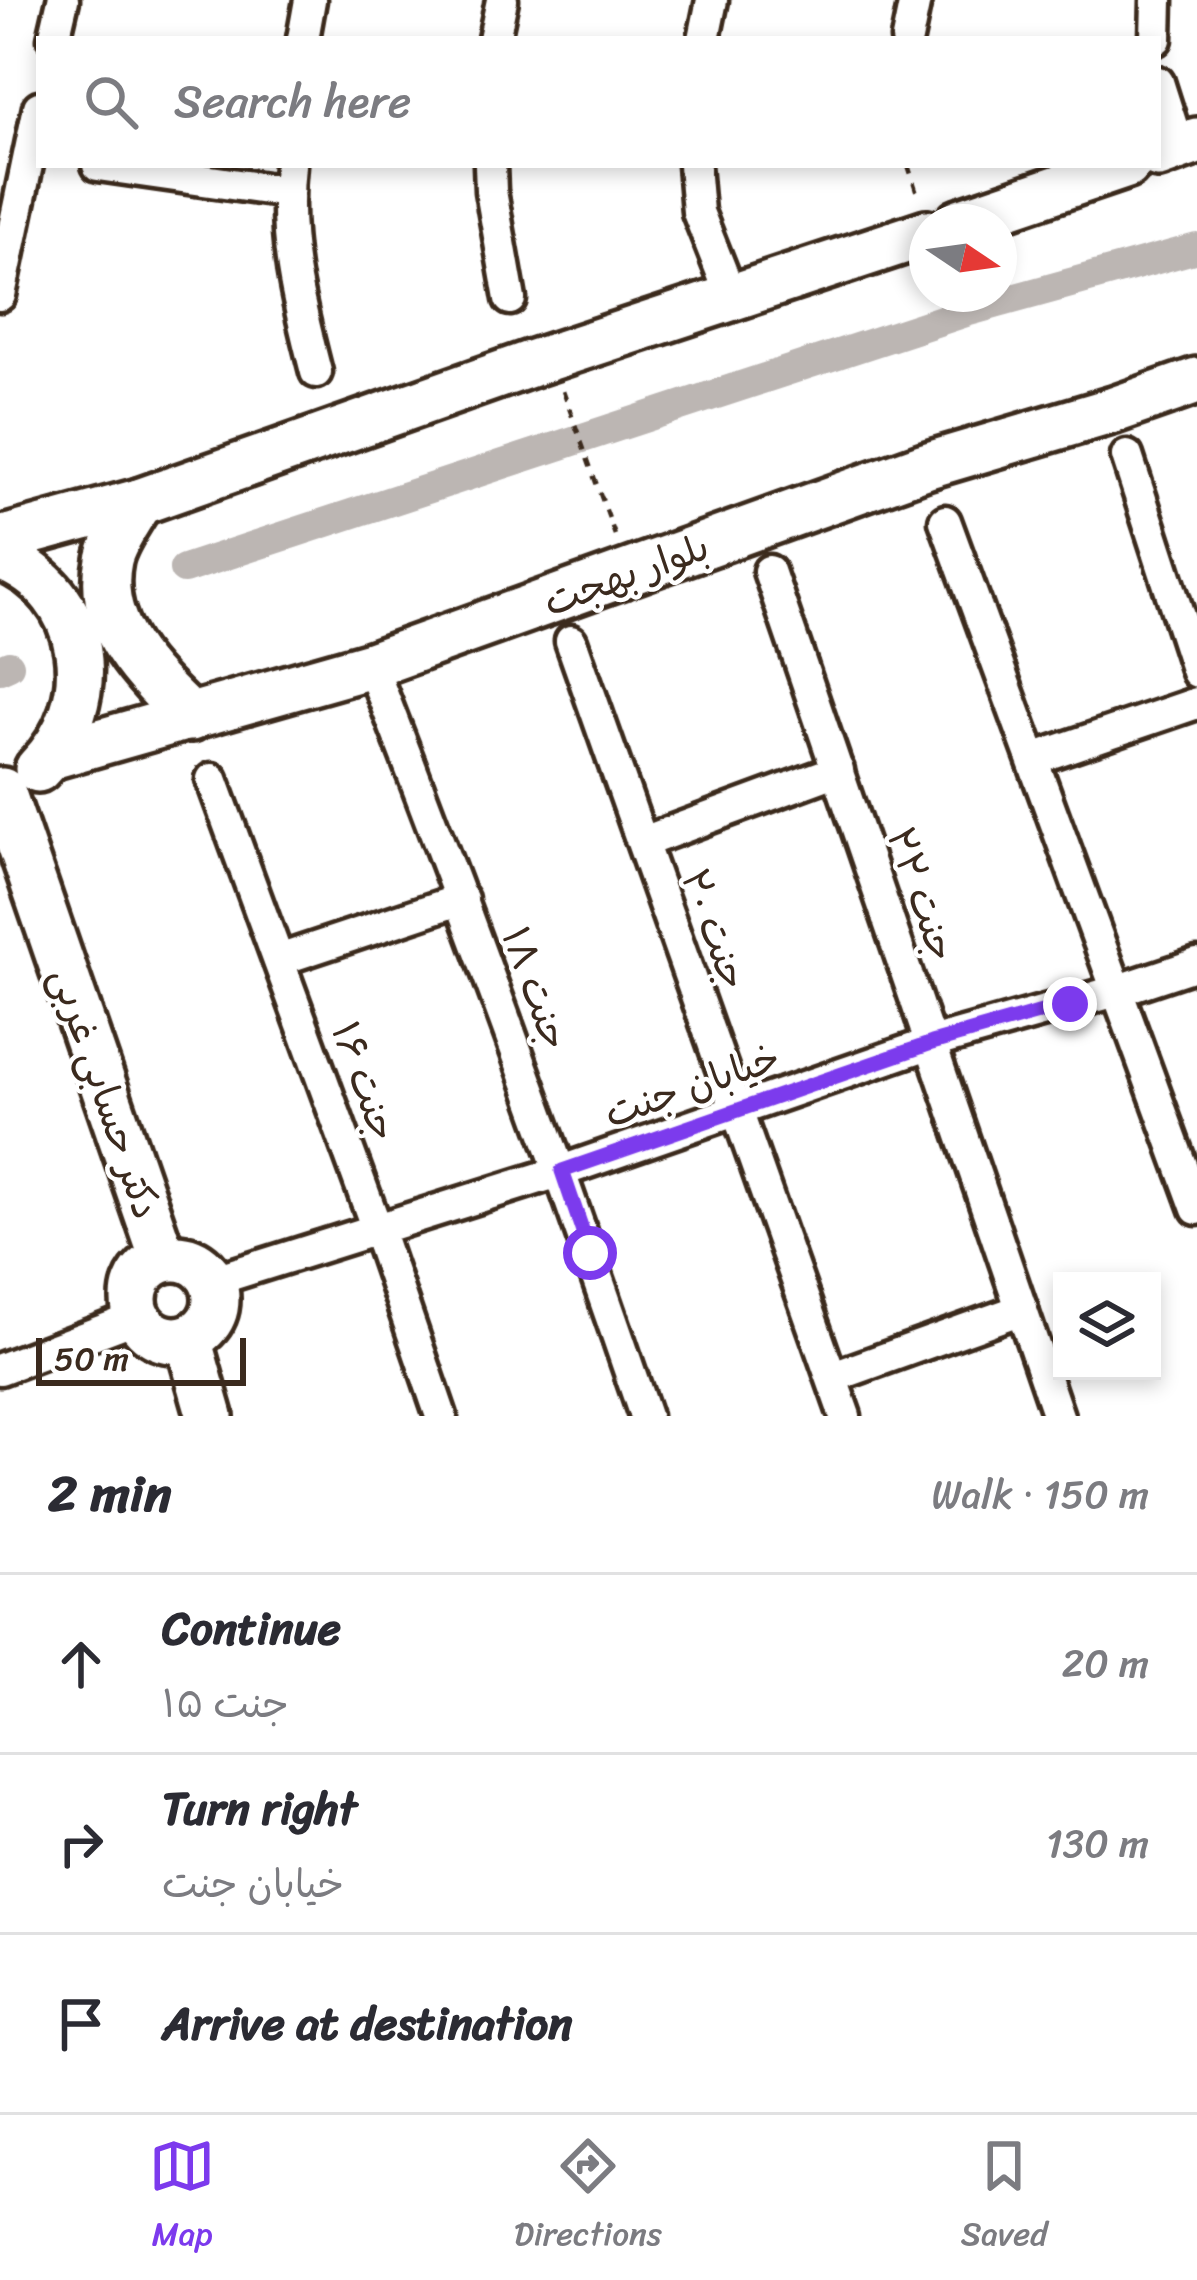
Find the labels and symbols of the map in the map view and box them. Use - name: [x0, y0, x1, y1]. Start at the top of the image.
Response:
- north arrow: [909, 204, 1017, 312]
- street label: بلوار بهجت: [533, 512, 719, 636]
- street label: جنت ۲۲: [867, 817, 977, 971]
- street label: جنت ۲۰: [661, 859, 769, 999]
- street label: جنت ۱۸: [482, 917, 590, 1059]
- street label: دکتر حسابی غربی: [31, 958, 181, 1228]
- route end: [1043, 977, 1097, 1031]
- street label: جنت ۱۶: [311, 1011, 419, 1151]
- street label: خیابان جنت: [595, 1023, 789, 1147]
- route start: [563, 1226, 617, 1280]
- scale bar: [36, 1332, 246, 1385]

